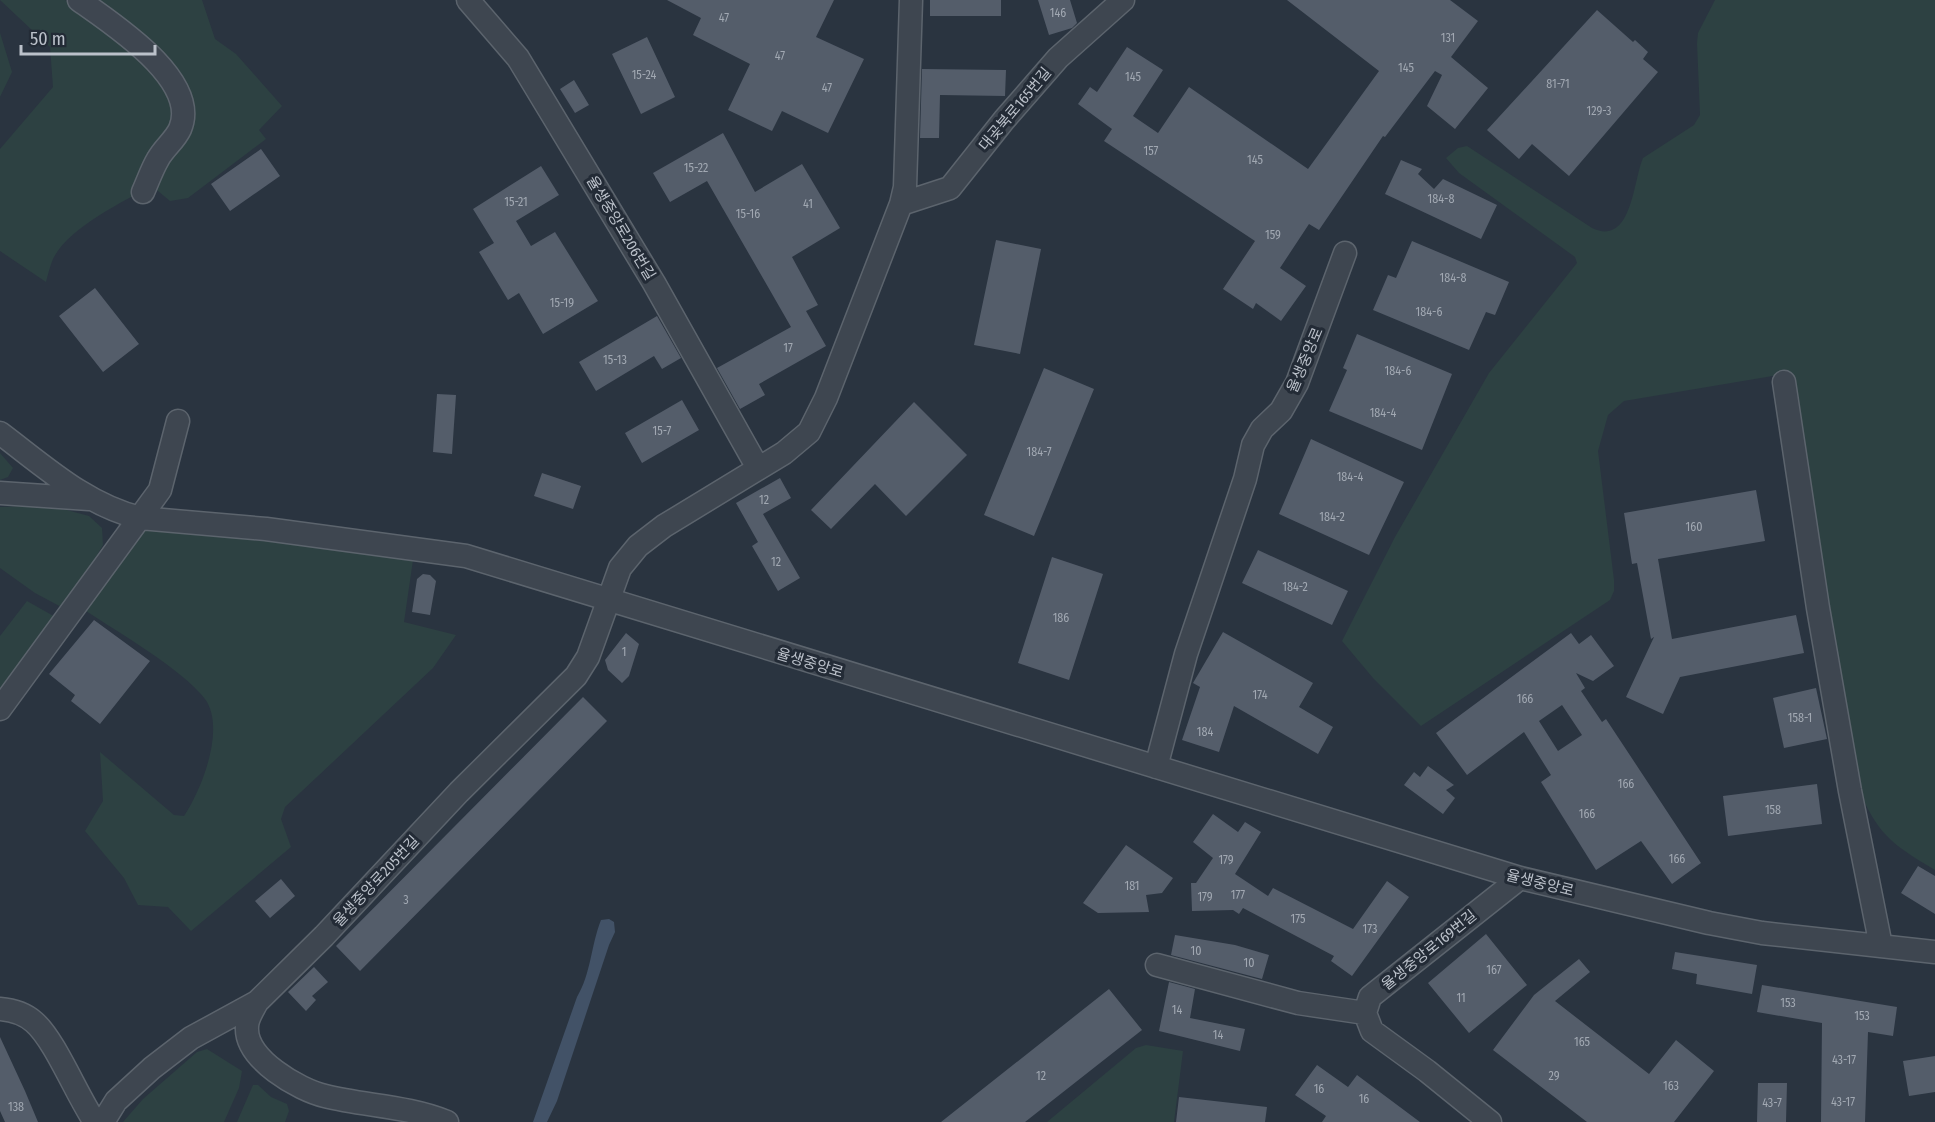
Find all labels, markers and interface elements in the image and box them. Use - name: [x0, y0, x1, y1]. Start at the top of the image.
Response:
- house number: 146: [1050, 6, 1066, 20]
- house number: 47: [719, 11, 729, 25]
- scale bar: [21, 18, 154, 56]
- text: 50 m: [30, 28, 66, 50]
- house number: 131: [1441, 31, 1455, 45]
- house number: 47: [775, 49, 785, 63]
- house number: 145: [1398, 61, 1414, 75]
- street label: 대곶북로165번길: [975, 64, 1055, 154]
- house number: 15-24: [632, 68, 657, 82]
- house number: 145: [1125, 70, 1141, 84]
- house number: 81-71: [1546, 77, 1570, 91]
- house number: 47: [822, 81, 832, 95]
- house number: 129-3: [1587, 104, 1611, 118]
- house number: 157: [1144, 144, 1159, 158]
- house number: 145: [1247, 153, 1263, 167]
- house number: 15-22: [684, 161, 708, 175]
- street label: 율생중앙로206번길: [583, 173, 659, 283]
- house number: 184-8: [1428, 192, 1454, 206]
- house number: 15-21: [504, 195, 528, 209]
- house number: 41: [803, 197, 813, 211]
- house number: 15-16: [736, 207, 760, 221]
- house number: 159: [1265, 228, 1281, 242]
- house number: 184-8: [1440, 271, 1466, 285]
- house number: 15-19: [550, 296, 574, 310]
- house number: 184-6: [1416, 305, 1442, 319]
- street label: 율생중앙로: [1283, 325, 1327, 395]
- house number: 17: [783, 341, 793, 355]
- house number: 15-13: [603, 353, 627, 367]
- house number: 184-6: [1385, 364, 1411, 378]
- house number: 184-4: [1370, 406, 1396, 420]
- house number: 15-7: [653, 424, 672, 438]
- house number: 184-7: [1026, 445, 1052, 459]
- house number: 184-4: [1337, 470, 1363, 484]
- house number: 12: [759, 493, 769, 507]
- house number: 184-2: [1319, 510, 1345, 524]
- house number: 160: [1686, 520, 1702, 534]
- house number: 12: [771, 555, 781, 569]
- house number: 184-2: [1282, 580, 1308, 594]
- house number: 186: [1053, 611, 1069, 625]
- street label: 율생중앙로: [774, 644, 846, 682]
- house number: 1: [622, 645, 626, 659]
- house number: 174: [1253, 688, 1268, 702]
- house number: 166: [1517, 692, 1533, 706]
- house number: 158-1: [1788, 711, 1812, 725]
- house number: 184: [1197, 725, 1213, 739]
- house number: 166: [1618, 777, 1634, 791]
- house number: 158: [1765, 803, 1781, 817]
- house number: 166: [1579, 807, 1595, 821]
- street label: 율생중앙로205번길: [329, 832, 423, 930]
- house number: 166: [1669, 852, 1685, 866]
- house number: 179: [1218, 853, 1234, 867]
- street label: 율생중앙로: [1504, 866, 1576, 900]
- house number: 181: [1124, 879, 1140, 893]
- house number: 177: [1231, 888, 1245, 902]
- house number: 179: [1197, 890, 1213, 904]
- house number: 3: [403, 893, 409, 907]
- street label: 율생중앙로169번길: [1378, 906, 1480, 994]
- house number: 175: [1291, 912, 1306, 926]
- house number: 173: [1363, 922, 1377, 936]
- house number: 10: [1191, 944, 1201, 958]
- house number: 10: [1244, 956, 1254, 970]
- house number: 167: [1486, 963, 1502, 977]
- house number: 11: [1456, 991, 1466, 1005]
- house number: 153: [1780, 996, 1796, 1010]
- house number: 14: [1172, 1003, 1182, 1017]
- house number: 153: [1854, 1009, 1870, 1023]
- house number: 14: [1213, 1028, 1223, 1042]
- house number: 165: [1574, 1035, 1591, 1049]
- house number: 43-17: [1832, 1053, 1856, 1067]
- house number: 12: [1036, 1069, 1046, 1083]
- house number: 29: [1548, 1069, 1560, 1083]
- house number: 163: [1663, 1079, 1679, 1093]
- house number: 16: [1314, 1082, 1324, 1096]
- house number: 16: [1359, 1092, 1369, 1106]
- house number: 43-17: [1831, 1095, 1855, 1109]
- house number: 43-7: [1762, 1096, 1782, 1110]
- house number: 138: [8, 1100, 24, 1114]

